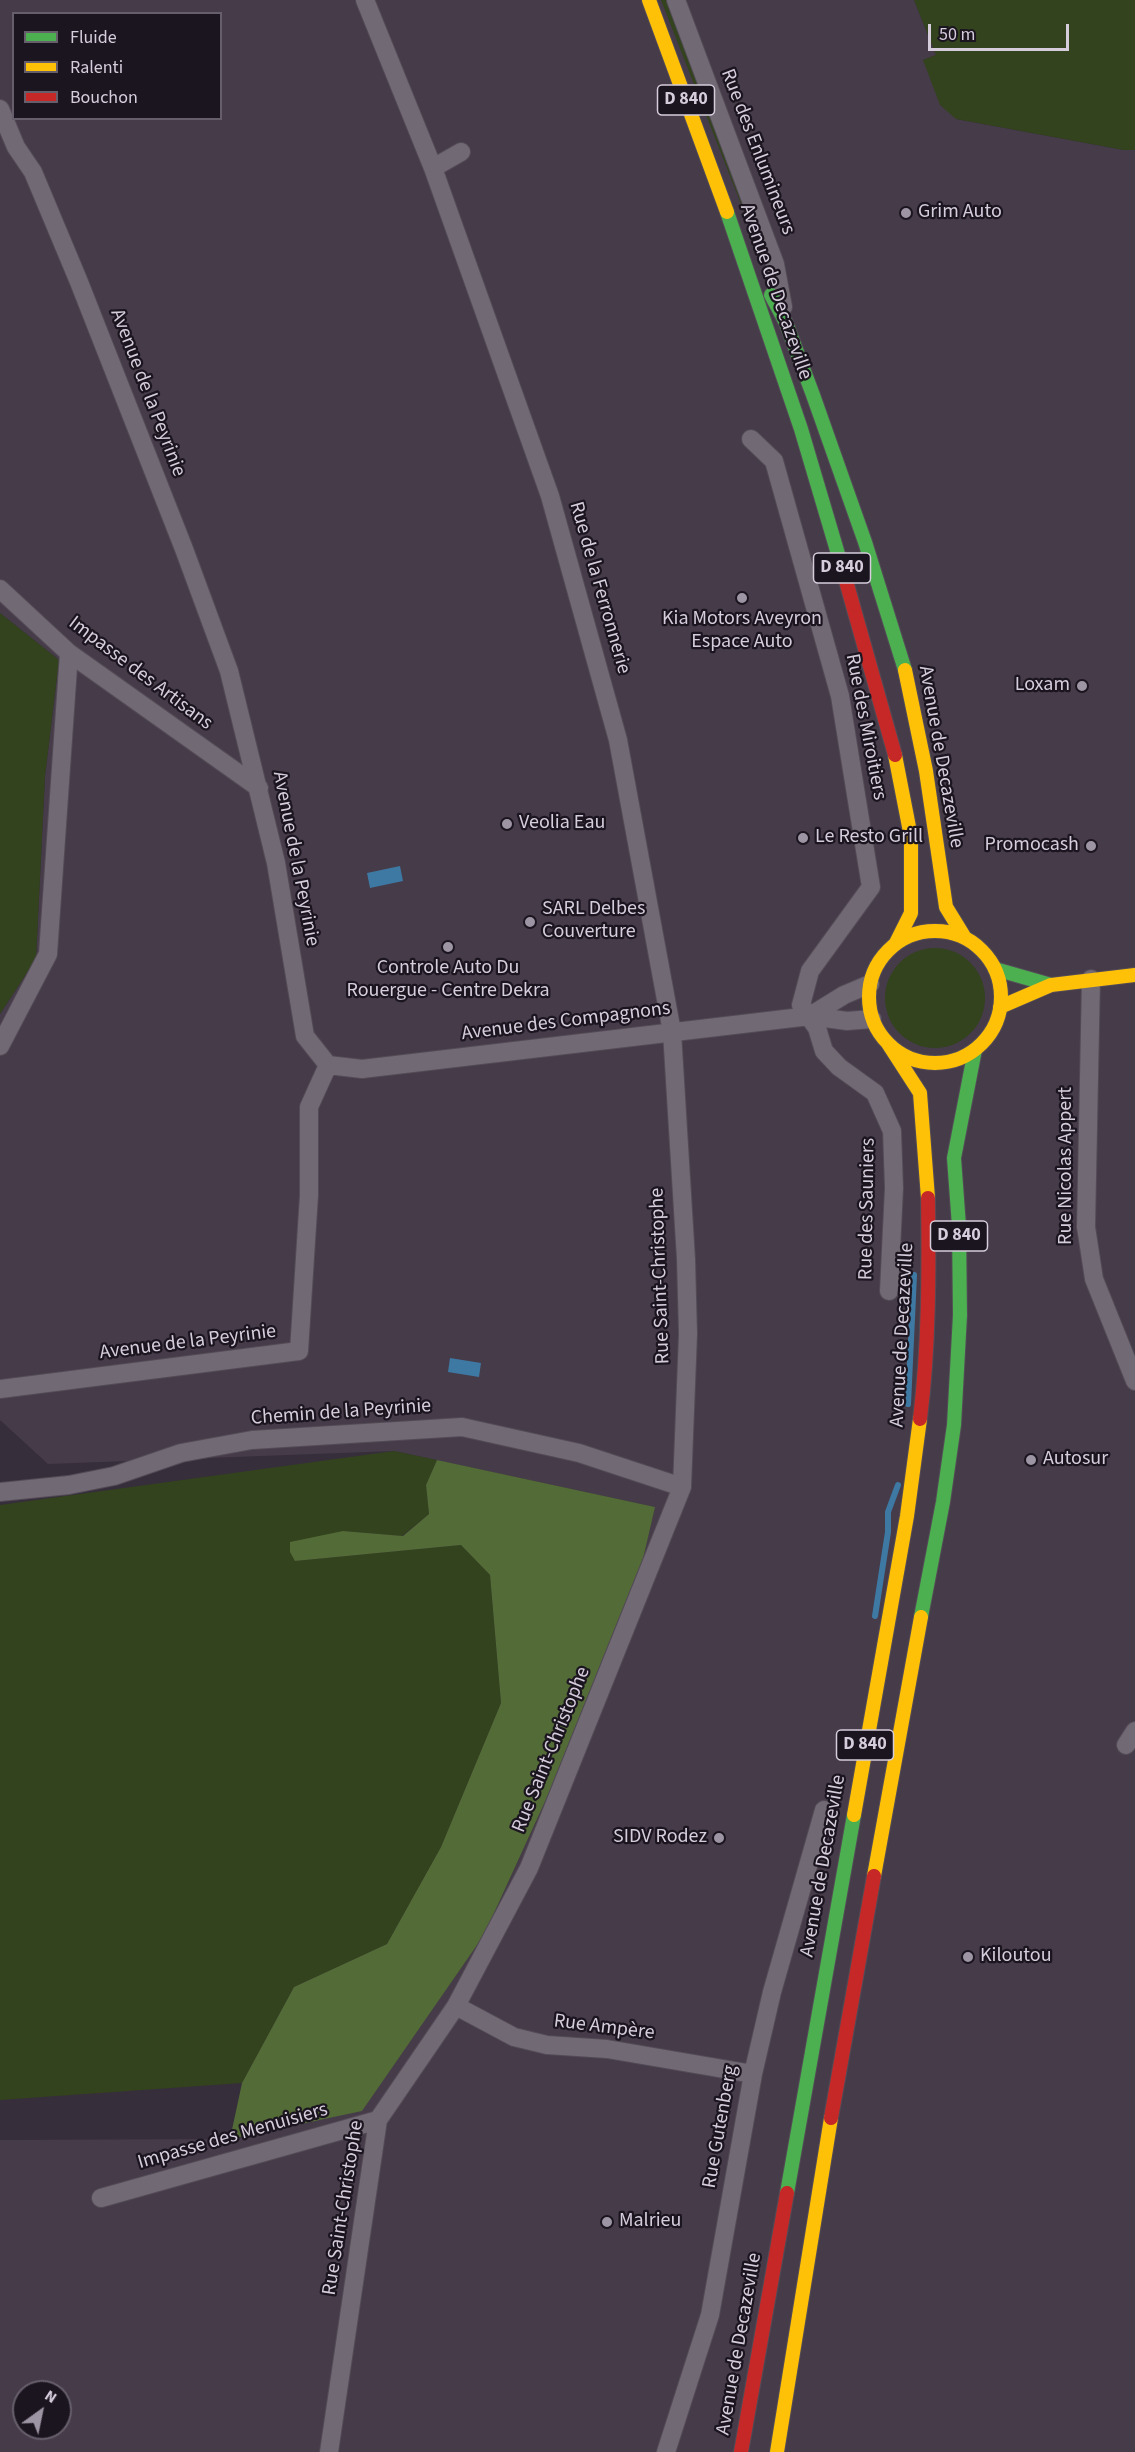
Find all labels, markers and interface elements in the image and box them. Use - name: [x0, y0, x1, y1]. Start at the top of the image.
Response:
- legend: [12, 12, 222, 120]
- scale bar: [931, 12, 1072, 50]
- text: 50 m: [939, 22, 975, 47]
- text: Fluide: [70, 25, 117, 50]
- text: Ralenti: [70, 55, 123, 80]
- street label: Rue des Enlumineurs: [714, 66, 800, 238]
- text: Bouchon: [70, 85, 138, 110]
- road number: D 840: [658, 85, 714, 115]
- street label: Avenue de Decazeville: [734, 201, 816, 383]
- place label: Grim Auto: [918, 201, 1002, 225]
- marker: Grim Auto: [899, 206, 913, 220]
- street label: Avenue de la Peyrinie: [104, 306, 190, 480]
- street label: Rue de la Ferronnerie: [563, 499, 635, 677]
- road number: D 840: [814, 553, 870, 583]
- marker: Kia Motors Aveyron Espace Auto: [735, 591, 749, 605]
- place label: Kia Motors Aveyron Espace Auto: [662, 608, 822, 655]
- street label: Impasse des Artisans: [63, 612, 217, 736]
- street label: Rue des Miroitiers: [839, 652, 891, 802]
- street label: Avenue de Decazeville: [912, 664, 968, 850]
- place label: Loxam: [1015, 674, 1070, 698]
- marker: Loxam: [1075, 679, 1089, 693]
- street label: Avenue de la Peyrinie: [266, 769, 324, 949]
- place label: Veolia Eau: [519, 812, 605, 836]
- marker: Veolia Eau: [500, 817, 514, 831]
- place label: Le Resto Grill: [815, 826, 923, 850]
- marker: Le Resto Grill: [796, 831, 810, 845]
- place label: Promocash: [984, 834, 1079, 858]
- marker: Promocash: [1084, 839, 1098, 853]
- place label: SARL Delbes Couverture: [542, 898, 645, 945]
- marker: SARL Delbes Couverture: [523, 915, 537, 929]
- marker: Controle Auto Du Rouergue - Centre Dekra: [441, 940, 455, 954]
- place label: Controle Auto Du Rouergue - Centre Dekra: [346, 957, 550, 1004]
- street label: Avenue des Compagnons: [460, 997, 672, 1047]
- street label: Rue Nicolas Appert: [1055, 1087, 1079, 1245]
- street label: Rue des Sauniers: [855, 1138, 881, 1280]
- street label: Rue Saint-Christophe: [646, 1187, 676, 1365]
- road number: D 840: [930, 1221, 988, 1251]
- street label: Avenue de Decazeville: [886, 1242, 920, 1428]
- street label: Avenue de la Peyrinie: [98, 1320, 278, 1366]
- street label: Chemin de la Peyrinie: [250, 1395, 432, 1431]
- place label: Autosur: [1043, 1448, 1108, 1472]
- marker: Autosur: [1024, 1453, 1038, 1467]
- street label: Rue Saint-Christophe: [508, 1664, 596, 1836]
- road number: D 840: [836, 1730, 894, 1760]
- street label: Avenue de Decazeville: [796, 1773, 852, 1959]
- place label: SIDV Rodez: [613, 1826, 707, 1850]
- marker: SIDV Rodez: [712, 1831, 726, 1845]
- place label: Kiloutou: [980, 1945, 1052, 1969]
- marker: Kiloutou: [961, 1950, 975, 1964]
- street label: Rue Ampère: [552, 2010, 656, 2046]
- street label: Rue Gutenberg: [698, 2064, 744, 2190]
- street label: Impasse des Menuisiers: [135, 2098, 331, 2176]
- street label: Rue Saint-Christophe: [318, 2119, 370, 2297]
- place label: Malrieu: [619, 2210, 681, 2234]
- marker: Malrieu: [600, 2215, 614, 2229]
- street label: Avenue de Decazeville: [712, 2251, 768, 2437]
- north arrow: [12, 2380, 72, 2440]
- text: N: [40, 2384, 61, 2409]

